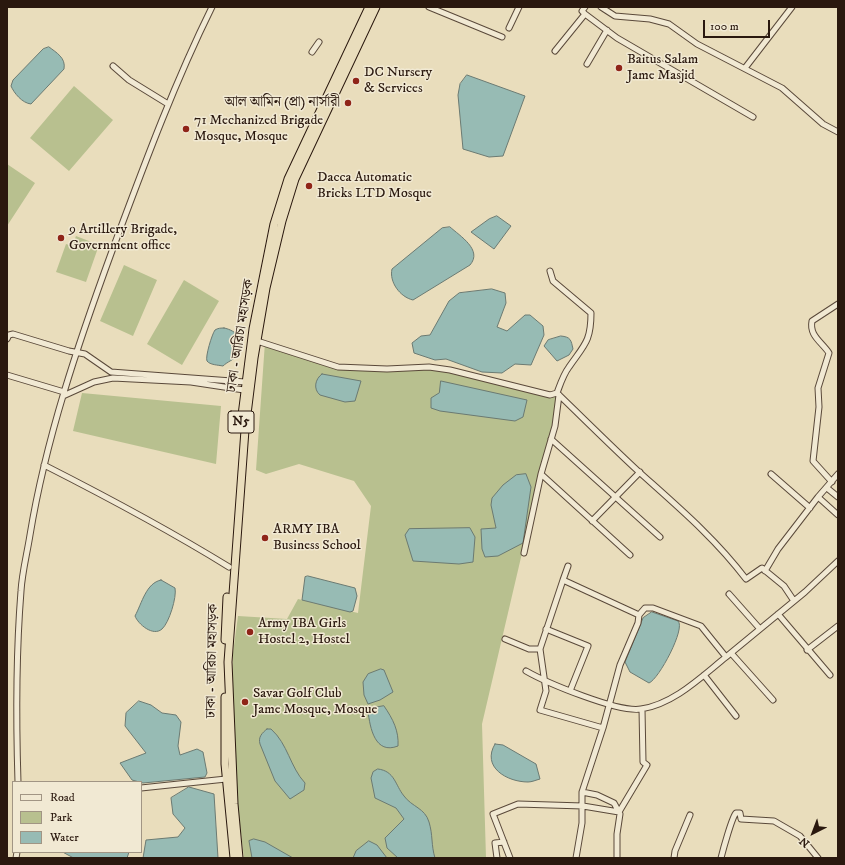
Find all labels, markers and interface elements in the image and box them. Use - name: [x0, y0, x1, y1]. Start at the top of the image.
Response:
- scale bar: [705, 12, 772, 38]
- text: 100 m: [710, 19, 739, 34]
- place label: Baitus Salam Jame Masjid: [627, 52, 698, 84]
- marker: Baitus Salam Jame Masjid: [614, 63, 624, 73]
- place label: DC Nursery & Services: [364, 65, 432, 98]
- marker: DC Nursery & Services: [351, 76, 361, 86]
- place label: আল আমিন (প্রা) নার্সারী: [225, 95, 340, 111]
- marker: আল আমিন (প্রা) নার্সারী: [343, 98, 353, 108]
- place label: 71 Mechanized Brigade Mosque, Mosque: [194, 113, 323, 146]
- marker: 71 Mechanized Brigade Mosque, Mosque: [181, 124, 191, 134]
- place label: Dacca Automatic Bricks LTD Mosque: [317, 170, 432, 202]
- marker: Dacca Automatic Bricks LTD Mosque: [304, 181, 314, 191]
- place label: 9 Artillery Brigade, Government office: [69, 222, 177, 254]
- marker: 9 Artillery Brigade, Government office: [56, 233, 66, 243]
- street label: ঢাকা - আরিচা মহাসড়ক: [224, 278, 258, 394]
- road number: N5: [228, 411, 254, 433]
- place label: ARMY IBA Business School: [273, 522, 361, 554]
- marker: ARMY IBA Business School: [260, 533, 270, 543]
- street label: ঢাকা - আরিচা মহাসড়ক: [204, 604, 222, 718]
- place label: Army IBA Girls Hostel 2, Hostel: [258, 616, 350, 648]
- marker: Army IBA Girls Hostel 2, Hostel: [245, 627, 255, 637]
- place label: Savar Golf Club Jame Mosque, Mosque: [253, 686, 377, 718]
- marker: Savar Golf Club Jame Mosque, Mosque: [240, 697, 250, 707]
- legend: [12, 781, 142, 853]
- text: Road: [50, 790, 75, 805]
- text: Park: [50, 810, 72, 825]
- north arrow: [793, 813, 833, 853]
- text: Water: [50, 830, 79, 845]
- text: N: [797, 834, 813, 850]

